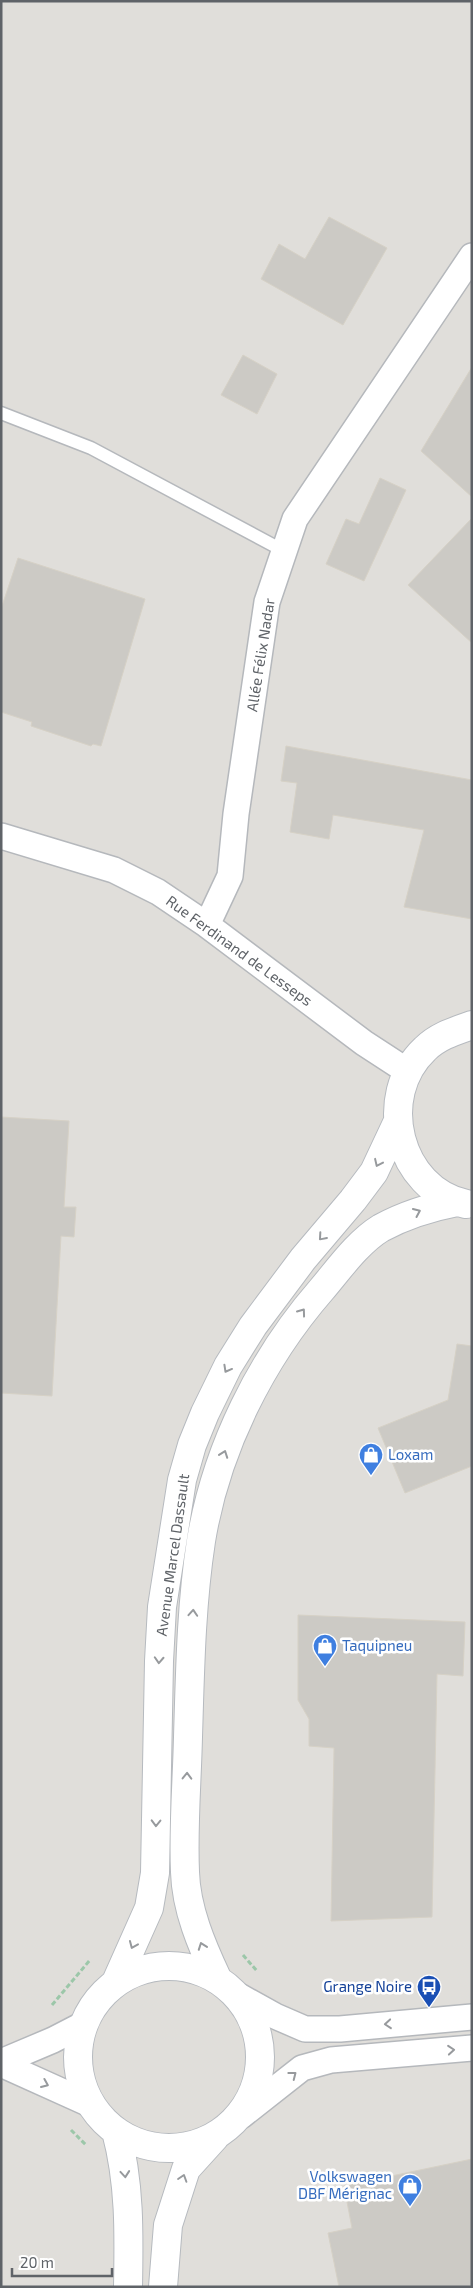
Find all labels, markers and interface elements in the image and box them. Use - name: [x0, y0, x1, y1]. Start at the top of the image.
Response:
- street label: Allée Félix Nadar: [242, 597, 278, 713]
- street label: Rue Ferdinand de Lesseps: [163, 891, 316, 1009]
- one-way arrow: [374, 1158, 384, 1167]
- one-way arrow: [412, 1208, 421, 1219]
- one-way arrow: [318, 1231, 327, 1240]
- one-way arrow: [296, 1308, 305, 1318]
- one-way arrow: [223, 1363, 233, 1372]
- shop icon: Loxam: [358, 1442, 384, 1476]
- place label: Loxam: [388, 1445, 433, 1463]
- one-way arrow: [218, 1451, 228, 1459]
- street label: Avenue Marcel Dassault: [152, 1472, 192, 1637]
- one-way arrow: [188, 1609, 199, 1617]
- shop icon: Taquipneu: [312, 1633, 338, 1667]
- place label: Taquipneu: [342, 1636, 412, 1654]
- one-way arrow: [154, 1656, 165, 1664]
- one-way arrow: [182, 1771, 192, 1779]
- one-way arrow: [150, 1819, 161, 1827]
- one-way arrow: [129, 1940, 140, 1949]
- one-way arrow: [198, 1942, 208, 1950]
- bus stop icon: Grange Noire: [416, 1974, 442, 2008]
- place label: Grange Noire: [323, 1977, 412, 1995]
- one-way arrow: [384, 2019, 392, 2030]
- one-way arrow: [448, 2045, 456, 2056]
- one-way arrow: [287, 2072, 297, 2081]
- one-way arrow: [41, 2079, 49, 2089]
- place label: Volkswagen DBF Mérignac: [298, 2167, 392, 2202]
- one-way arrow: [120, 2170, 131, 2178]
- shop icon: Volkswagen DBF Mérignac: [397, 2173, 423, 2207]
- one-way arrow: [177, 2175, 187, 2183]
- scale bar: [12, 2246, 112, 2278]
- text: 20 m: [20, 2253, 54, 2271]

